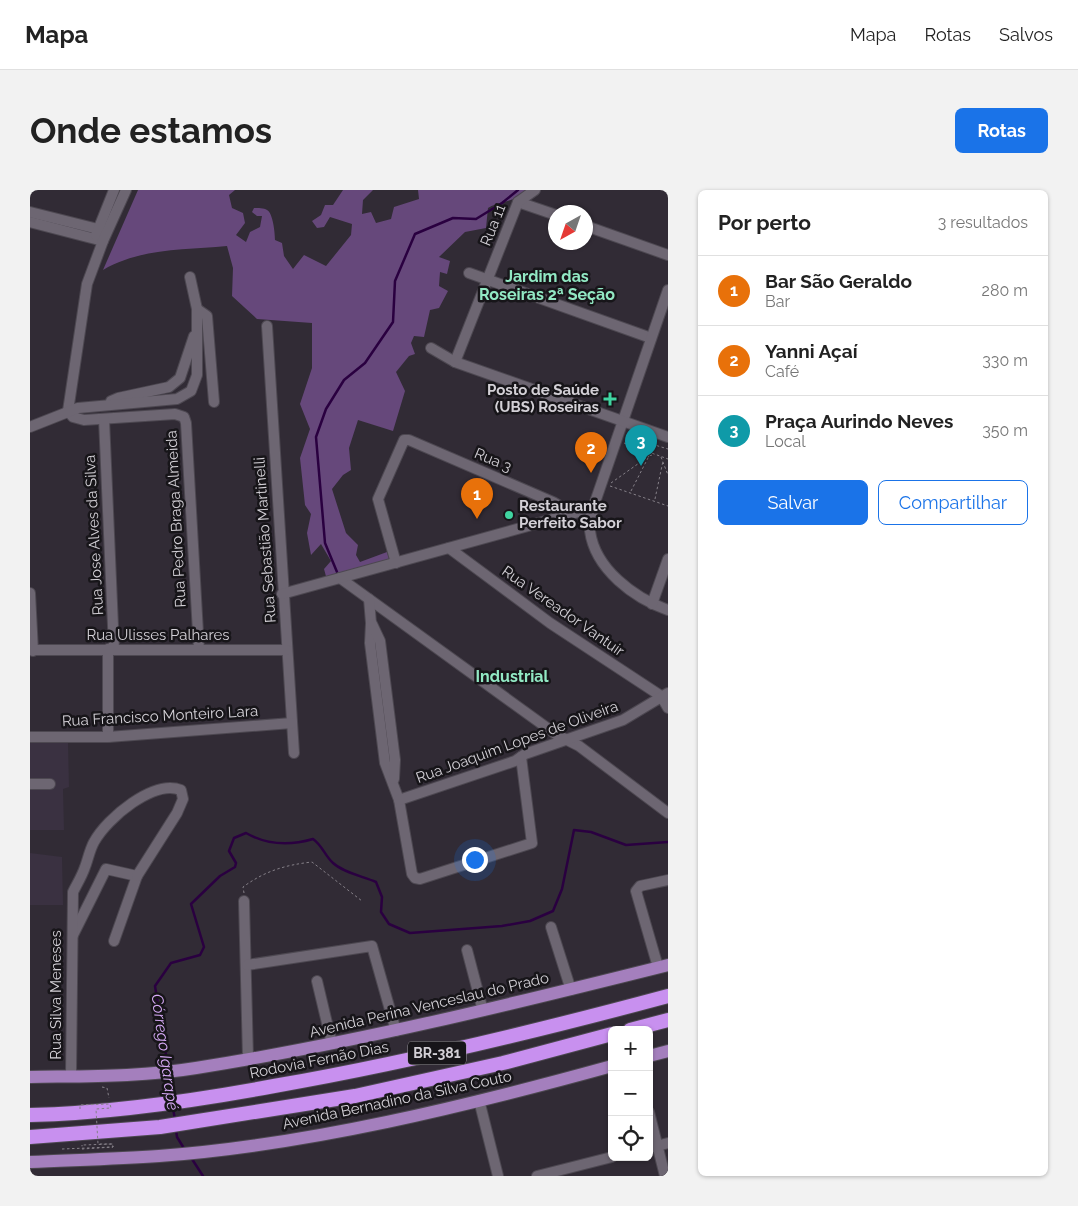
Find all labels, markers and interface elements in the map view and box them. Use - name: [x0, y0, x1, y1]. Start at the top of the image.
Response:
- text: Mapa: [25, 20, 88, 49]
- text: Mapa: [850, 24, 896, 45]
- text: Rotas: [924, 24, 971, 45]
- text: Salvos: [999, 24, 1053, 45]
- button: Rotas: [955, 108, 1048, 153]
- text: Onde estamos: [30, 110, 272, 151]
- street label: Rua 11: [477, 201, 510, 249]
- north arrow: [548, 205, 593, 250]
- text: Por perto: [718, 210, 811, 235]
- text: 3 resultados: [938, 213, 1028, 232]
- district label: Jardim das Roseiras 2ª Seção: [479, 267, 615, 304]
- text: Bar São Geraldo: [765, 270, 912, 292]
- text: 1: [730, 281, 738, 300]
- text: 280 m: [982, 281, 1028, 300]
- text: Bar: [765, 292, 790, 311]
- text: Yanni Açaí: [765, 340, 857, 362]
- text: 2: [729, 351, 739, 370]
- text: 330 m: [982, 351, 1028, 370]
- text: Café: [765, 362, 799, 381]
- place label: Posto de Saúde (UBS) Roseiras: [487, 381, 599, 416]
- marker: Posto de Saúde (UBS) Roseiras: [603, 392, 617, 406]
- text: Praça Aurindo Neves: [765, 410, 953, 432]
- text: 3: [730, 421, 738, 440]
- text: 350 m: [982, 421, 1028, 440]
- pin: 3: [625, 425, 657, 466]
- street label: Rua Pedro Braga Almeida: [162, 430, 190, 608]
- pin: 2: [575, 432, 607, 473]
- text: Local: [765, 432, 806, 451]
- street label: Rua 3: [472, 444, 514, 476]
- street label: Rua Jose Alves da Silva: [81, 454, 107, 616]
- street label: Rua Sebastião Martinelli: [250, 456, 280, 624]
- pin: 1: [461, 478, 493, 519]
- button: Salvar: [718, 480, 868, 525]
- button: Compartilhar: [878, 480, 1028, 525]
- place label: Restaurante Perfeito Sabor: [519, 497, 622, 532]
- marker: Restaurante Perfeito Sabor: [503, 509, 515, 521]
- street label: Rua Vereador Vantuir: [498, 562, 628, 660]
- street label: Rua Ulisses Palhares: [86, 626, 230, 644]
- district label: Industrial: [476, 667, 549, 686]
- street label: Rua Joaquim Lopes de Oliveira: [413, 697, 621, 787]
- street label: Rua Francisco Monteiro Lara: [61, 702, 259, 730]
- your location: [462, 847, 488, 873]
- street label: Rua Silva Meneses: [47, 930, 65, 1060]
- street label: Avenida Perina Venceslau do Prado: [307, 969, 551, 1041]
- water label: Córrego Igarapé: [147, 993, 183, 1112]
- map controls: [608, 1026, 653, 1161]
- button: +: [608, 1026, 653, 1071]
- street label: Rodovia Fernão Dias: [248, 1038, 390, 1082]
- road number: BR-381: [408, 1041, 466, 1064]
- street label: Avenida Bernadino da Silva Couto: [281, 1067, 513, 1133]
- button: −: [608, 1071, 653, 1116]
- button: locate: [608, 1116, 653, 1161]

